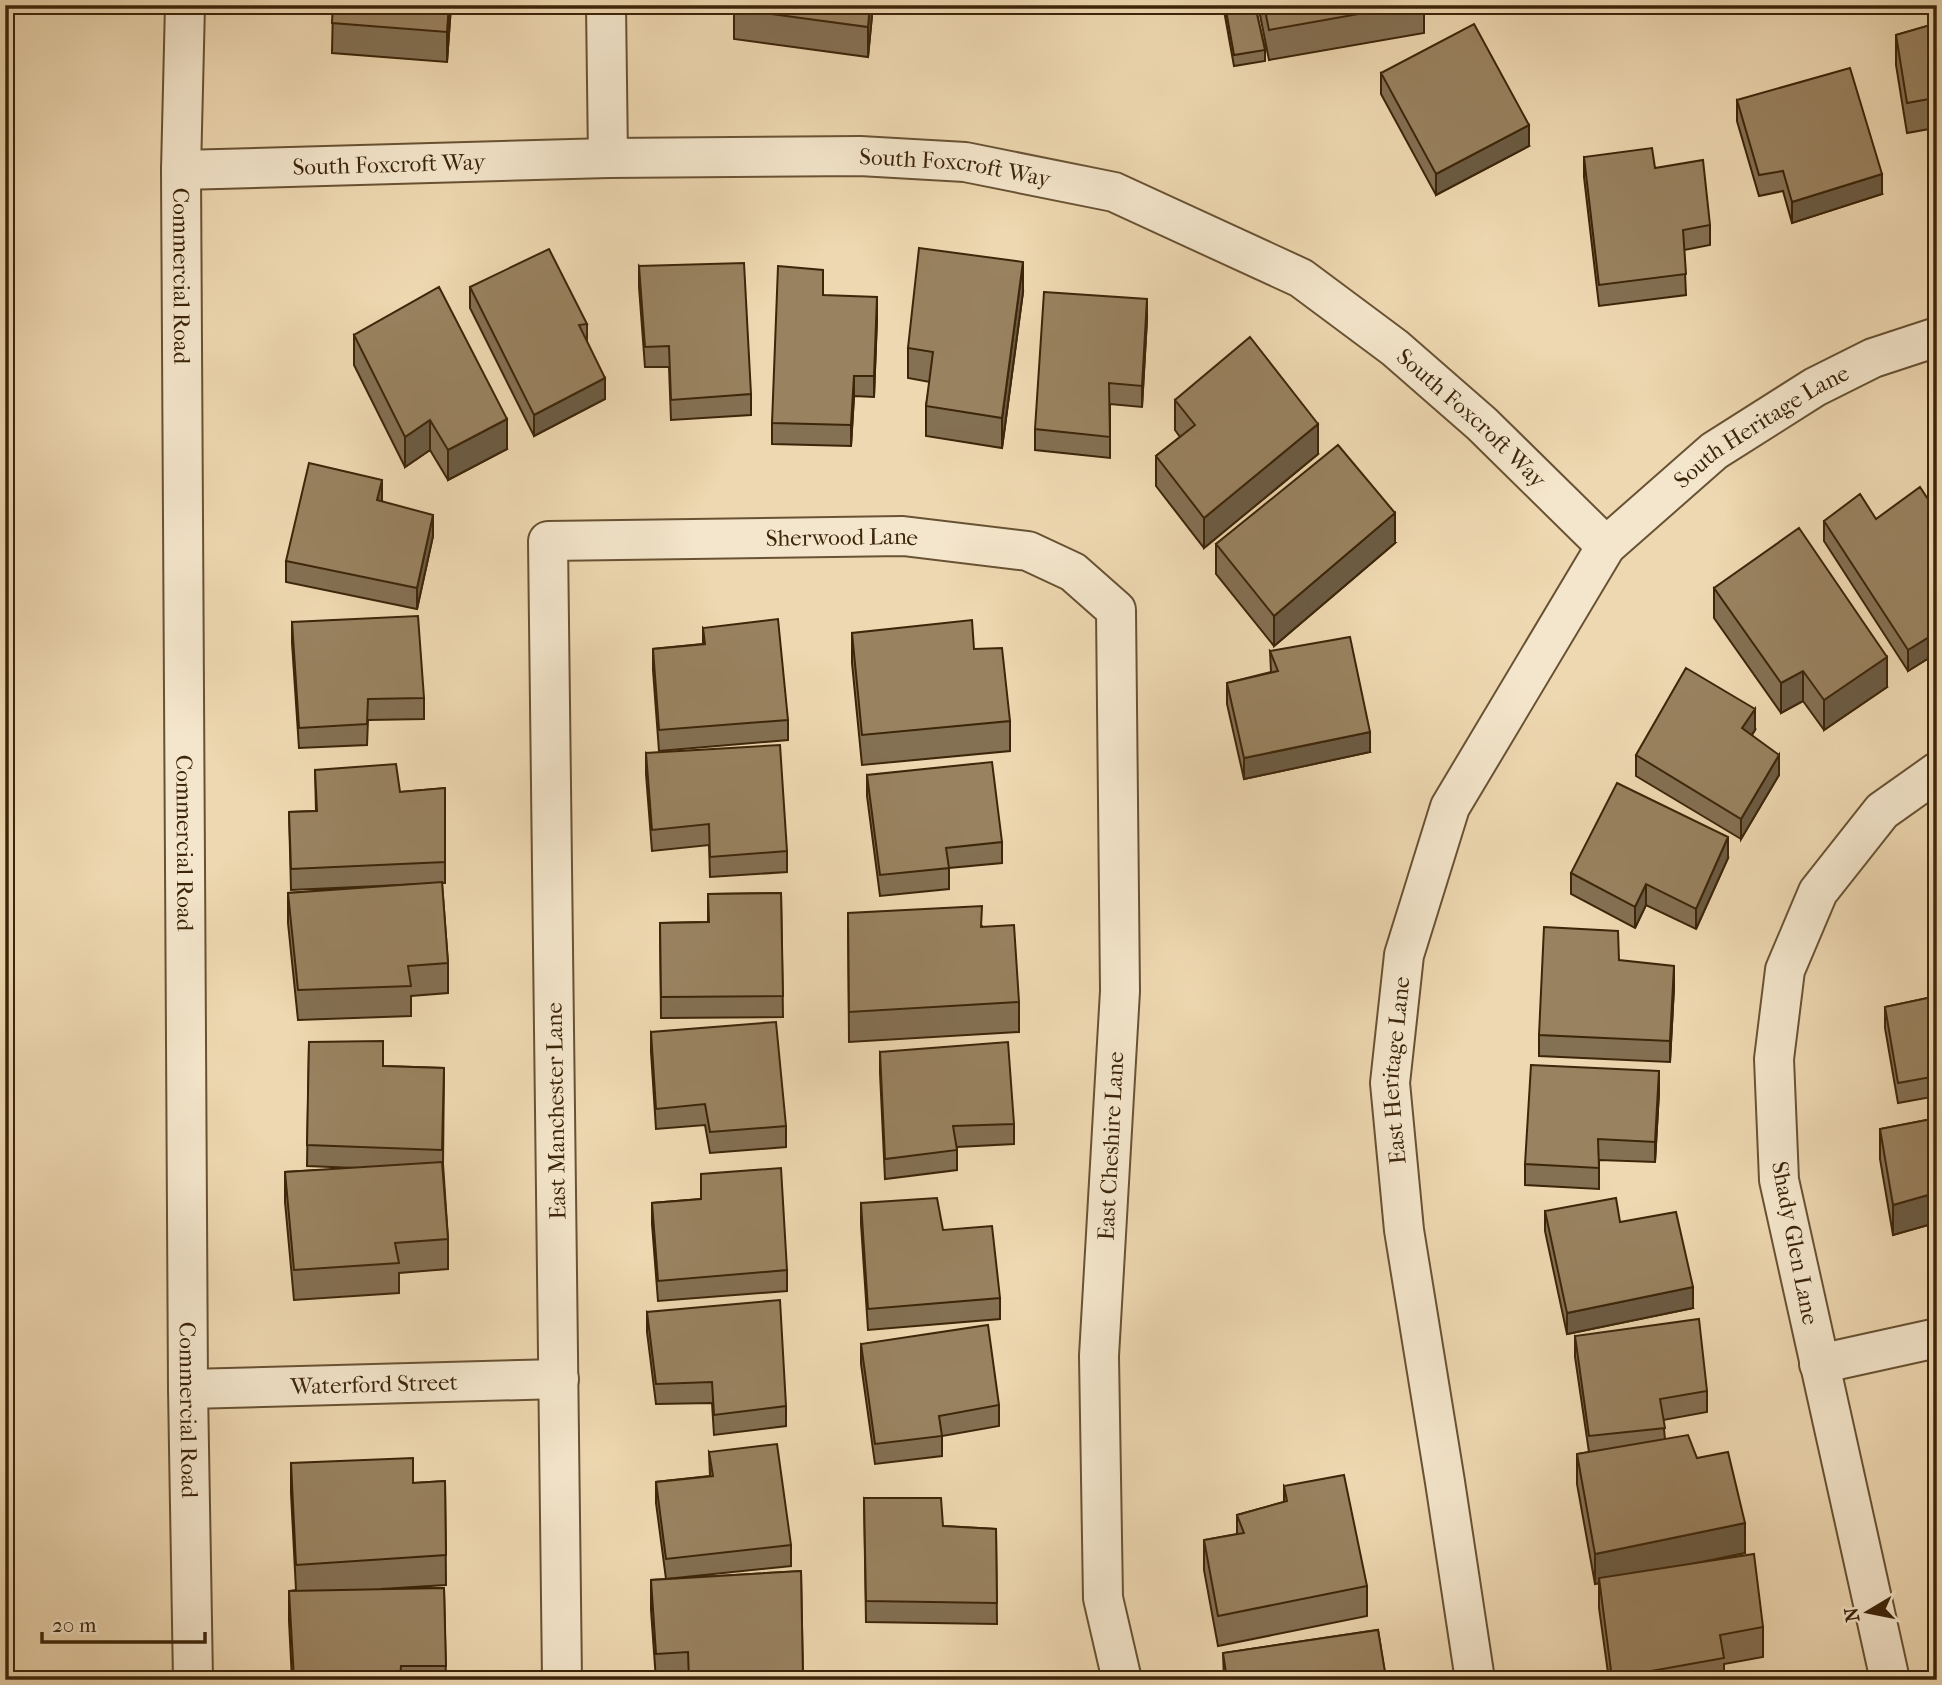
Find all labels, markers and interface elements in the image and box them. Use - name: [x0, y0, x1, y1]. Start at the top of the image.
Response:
- street label: South Foxcroft Way: [859, 142, 1054, 193]
- street label: South Foxcroft Way: [292, 148, 487, 180]
- street label: Commercial Road: [168, 188, 196, 365]
- street label: South Foxcroft Way: [1391, 343, 1552, 494]
- street label: South Heritage Lane: [1668, 359, 1853, 494]
- street label: Sherwood Lane: [765, 522, 920, 551]
- street label: Commercial Road: [171, 755, 199, 932]
- street label: East Heritage Lane: [1376, 975, 1415, 1166]
- street label: East Manchester Lane: [541, 1002, 571, 1220]
- street label: East Cheshire Lane: [1093, 1051, 1129, 1241]
- street label: Shady Glen Lane: [1766, 1159, 1824, 1327]
- street label: Commercial Road: [174, 1322, 203, 1499]
- street label: Waterford Street: [289, 1368, 458, 1400]
- north arrow: [1834, 1576, 1904, 1646]
- scale bar: [42, 1601, 205, 1645]
- text: N: [1840, 1605, 1864, 1624]
- text: 20 m: [52, 1613, 97, 1637]

